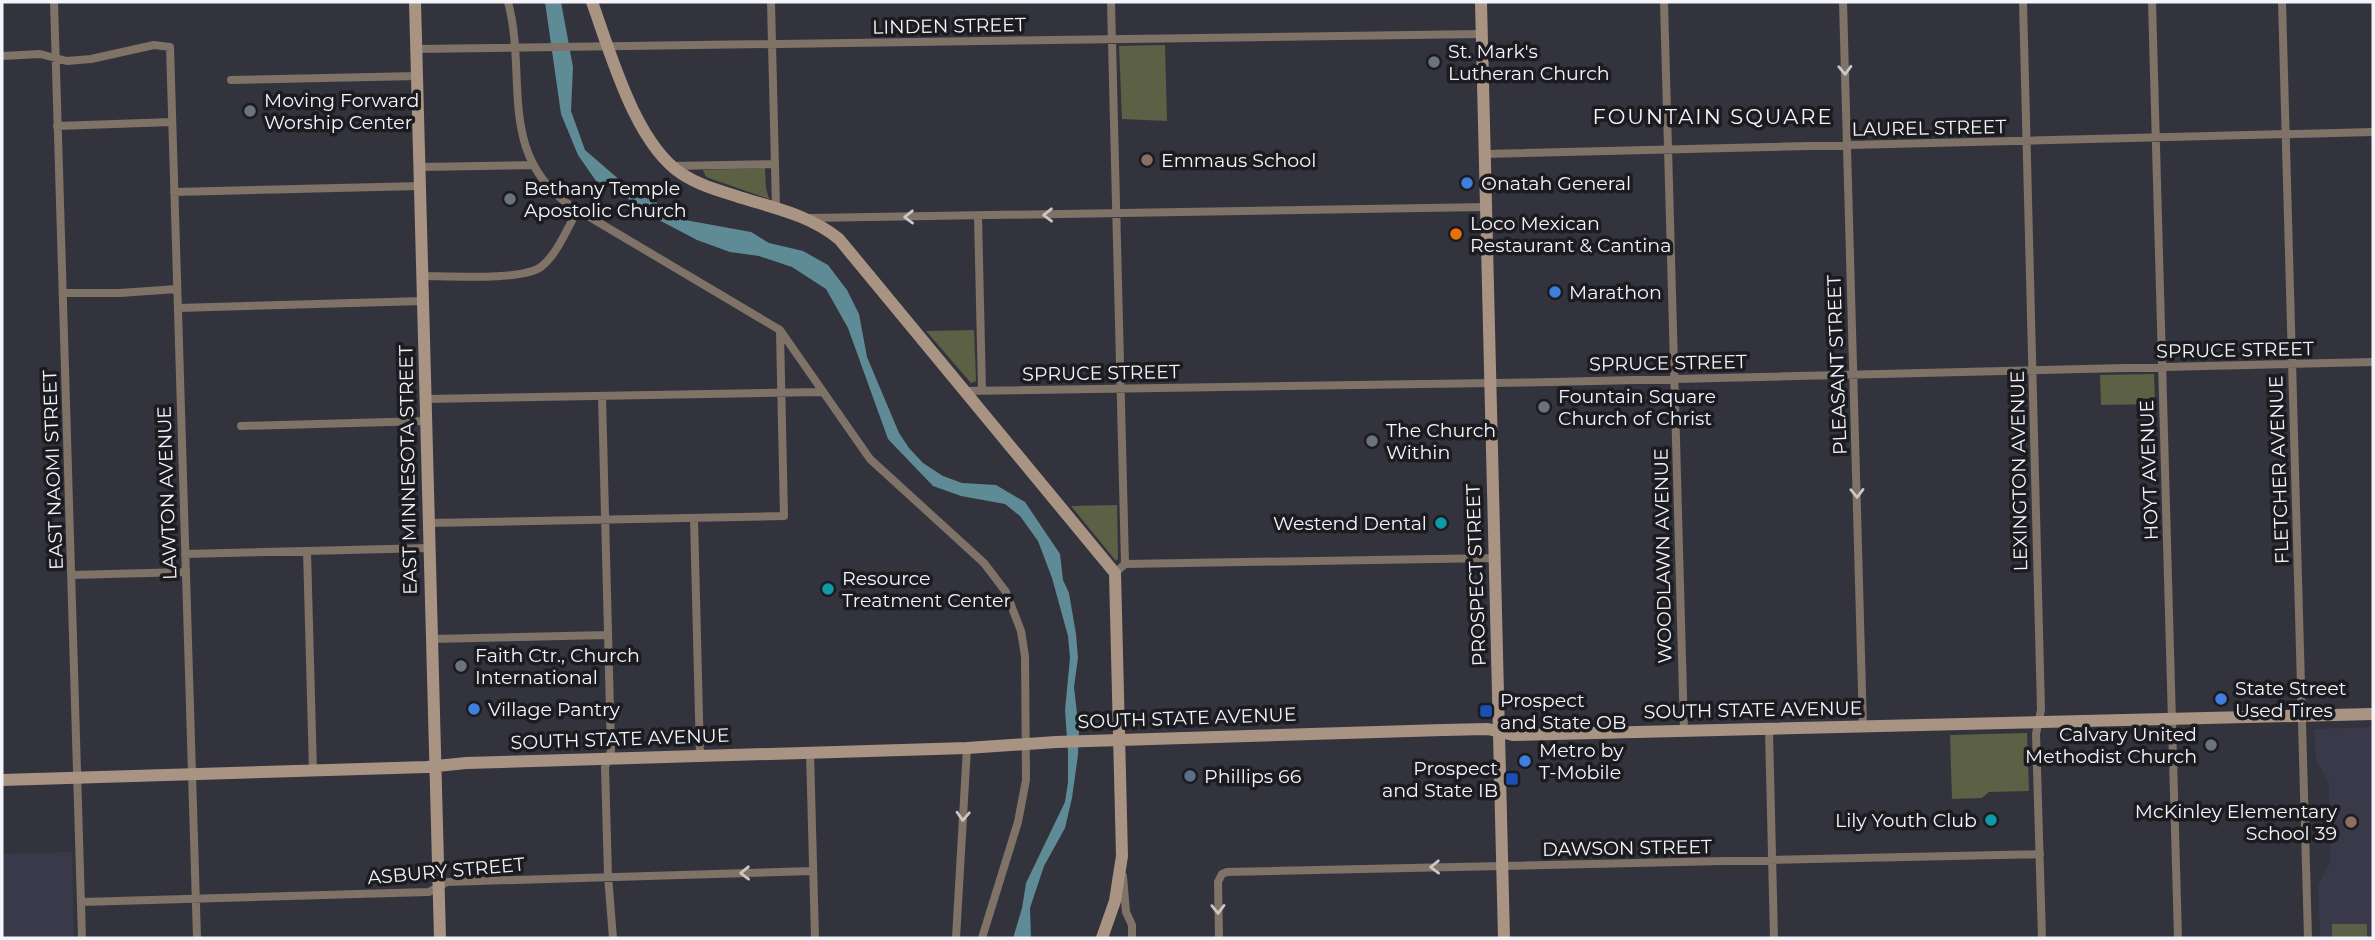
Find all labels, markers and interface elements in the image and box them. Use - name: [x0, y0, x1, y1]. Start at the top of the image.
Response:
- street label: LINDEN STREET: [872, 13, 1026, 39]
- place label: St. Mark's Lutheran Church: [1448, 40, 1610, 85]
- marker: St. Mark's Lutheran Church: [1426, 54, 1442, 70]
- one-way arrow: [1837, 65, 1853, 76]
- place label: Moving Forward Worship Center: [264, 89, 419, 134]
- marker: Moving Forward Worship Center: [242, 103, 258, 119]
- district label: FOUNTAIN SQUARE: [1593, 104, 1833, 129]
- street label: LAUREL STREET: [1851, 115, 2007, 141]
- place label: Emmaus School: [1161, 149, 1316, 172]
- marker: Emmaus School: [1139, 152, 1155, 168]
- place label: Onatah General: [1481, 172, 1631, 195]
- marker: Onatah General: [1459, 175, 1475, 191]
- place label: Bethany Temple Apostolic Church: [524, 177, 687, 222]
- marker: Bethany Temple Apostolic Church: [502, 191, 518, 207]
- one-way arrow: [1042, 207, 1053, 223]
- one-way arrow: [904, 209, 914, 225]
- place label: Loco Mexican Restaurant & Cantina: [1470, 212, 1671, 257]
- marker: Loco Mexican Restaurant & Cantina: [1448, 226, 1464, 242]
- street label: PLEASANT STREET: [1822, 275, 1852, 455]
- place label: Marathon: [1569, 281, 1662, 304]
- marker: Marathon: [1547, 284, 1563, 300]
- street label: SPRUCE STREET: [2156, 337, 2314, 363]
- street label: EAST MINNESOTA STREET: [394, 345, 422, 595]
- street label: SPRUCE STREET: [1589, 350, 1747, 376]
- street label: SPRUCE STREET: [1022, 360, 1180, 386]
- street label: EAST NAOMI STREET: [38, 370, 68, 570]
- street label: LEXINGTON AVENUE: [2006, 371, 2032, 571]
- street label: FLETCHER AVENUE: [2264, 375, 2294, 565]
- place label: Fountain Square Church of Christ: [1558, 385, 1716, 430]
- marker: Fountain Square Church of Christ: [1536, 399, 1552, 415]
- street label: HOYT AVENUE: [2135, 399, 2163, 541]
- street label: LAWTON AVENUE: [152, 406, 182, 580]
- place label: The Church Within: [1386, 419, 1496, 464]
- marker: The Church Within: [1364, 433, 1380, 449]
- street label: WOODLAWN AVENUE: [1650, 448, 1676, 664]
- street label: PROSPECT STREET: [1461, 483, 1491, 667]
- one-way arrow: [1849, 488, 1864, 499]
- place label: Westend Dental: [1273, 512, 1427, 535]
- marker: Westend Dental: [1433, 515, 1449, 531]
- place label: Resource Treatment Center: [842, 567, 1011, 612]
- marker: Resource Treatment Center: [820, 581, 836, 597]
- place label: Faith Ctr., Church International: [475, 644, 640, 689]
- marker: Faith Ctr., Church International: [453, 658, 469, 674]
- place label: State Street Used Tires: [2235, 677, 2347, 722]
- place label: Prospect and State OB: [1500, 689, 1626, 734]
- marker: State Street Used Tires: [2213, 691, 2229, 707]
- street label: SOUTH STATE AVENUE: [1643, 697, 1863, 723]
- place label: Village Pantry: [488, 698, 621, 721]
- marker: Village Pantry: [466, 701, 482, 717]
- street label: SOUTH STATE AVENUE: [1077, 703, 1297, 733]
- marker: Prospect and State OB: [1478, 703, 1494, 719]
- place label: Calvary United Methodist Church: [2025, 723, 2197, 768]
- street label: SOUTH STATE AVENUE: [510, 724, 730, 754]
- marker: Calvary United Methodist Church: [2203, 737, 2219, 753]
- place label: Metro by T-Mobile: [1539, 739, 1624, 784]
- marker: Metro by T-Mobile: [1517, 753, 1533, 769]
- place label: Prospect and State IB: [1382, 757, 1498, 802]
- place label: Phillips 66: [1204, 765, 1301, 788]
- marker: Phillips 66: [1182, 768, 1198, 784]
- marker: Prospect and State IB: [1504, 771, 1520, 787]
- place label: McKinley Elementary School 39: [2135, 800, 2338, 845]
- place label: Lily Youth Club: [1835, 809, 1977, 832]
- one-way arrow: [956, 811, 971, 822]
- marker: Lily Youth Club: [1983, 812, 1999, 828]
- marker: McKinley Elementary School 39: [2343, 814, 2359, 830]
- street label: DAWSON STREET: [1542, 835, 1712, 861]
- street label: ASBURY STREET: [366, 853, 526, 889]
- one-way arrow: [1429, 859, 1440, 875]
- one-way arrow: [739, 865, 750, 881]
- one-way arrow: [1211, 903, 1226, 914]

